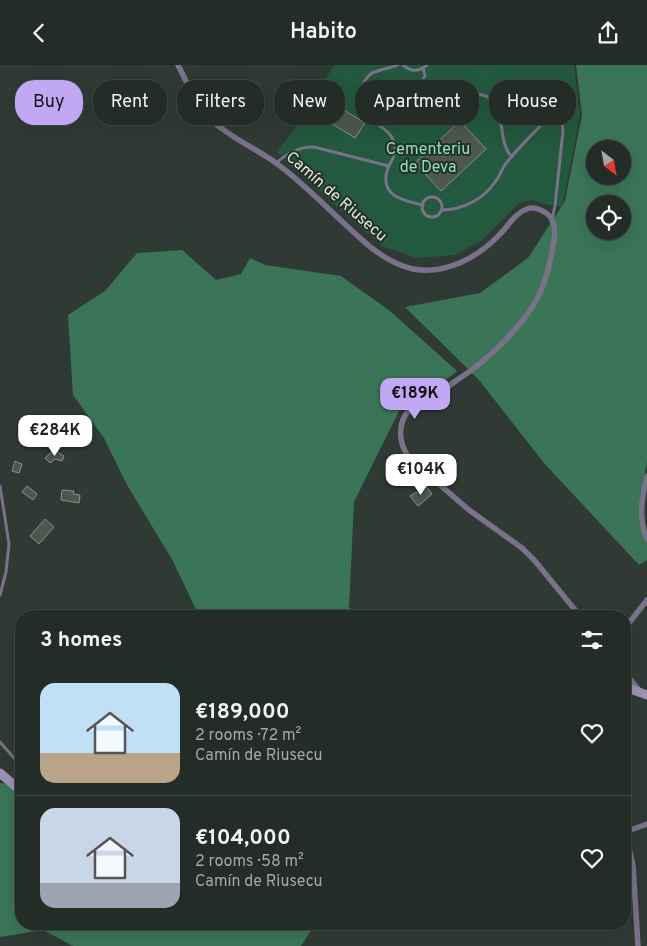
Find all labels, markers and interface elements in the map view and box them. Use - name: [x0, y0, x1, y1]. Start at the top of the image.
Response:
- icon: back: [25, 19, 53, 47]
- text: Habito: [290, 19, 357, 46]
- icon: share: [594, 19, 622, 47]
- chip: Buy: [15, 80, 83, 125]
- chip: Rent: [93, 80, 167, 125]
- chip: Filters: [177, 80, 264, 125]
- chip: New: [274, 80, 345, 125]
- chip: Apartment: [355, 80, 479, 125]
- chip: House: [489, 80, 576, 125]
- park label: Cementeriu de Deva: [386, 140, 470, 178]
- north arrow: [586, 140, 631, 185]
- map controls: [586, 140, 631, 240]
- street label: Camín de Riusecu: [281, 148, 391, 246]
- button: locate: [586, 195, 631, 240]
- pin: €189K: [380, 377, 450, 420]
- text: €189K: [391, 384, 439, 404]
- pin: €284K: [20, 415, 90, 457]
- text: €284K: [29, 421, 81, 441]
- pin: €104K: [386, 453, 456, 496]
- text: €104K: [397, 460, 445, 480]
- icon: filters: [578, 626, 606, 654]
- text: 3 homes: [40, 627, 122, 654]
- text: €189,000: [195, 699, 290, 726]
- icon: home: [80, 703, 140, 763]
- icon: heart: [578, 719, 606, 747]
- text: 2 rooms · 72 m²: [195, 726, 301, 746]
- text: Camín de Riusecu: [195, 746, 323, 766]
- text: €104,000: [195, 825, 291, 852]
- icon: home: [80, 828, 140, 888]
- icon: heart: [578, 844, 606, 872]
- text: 2 rooms · 58 m²: [195, 852, 304, 872]
- text: Camín de Riusecu: [195, 872, 323, 892]

